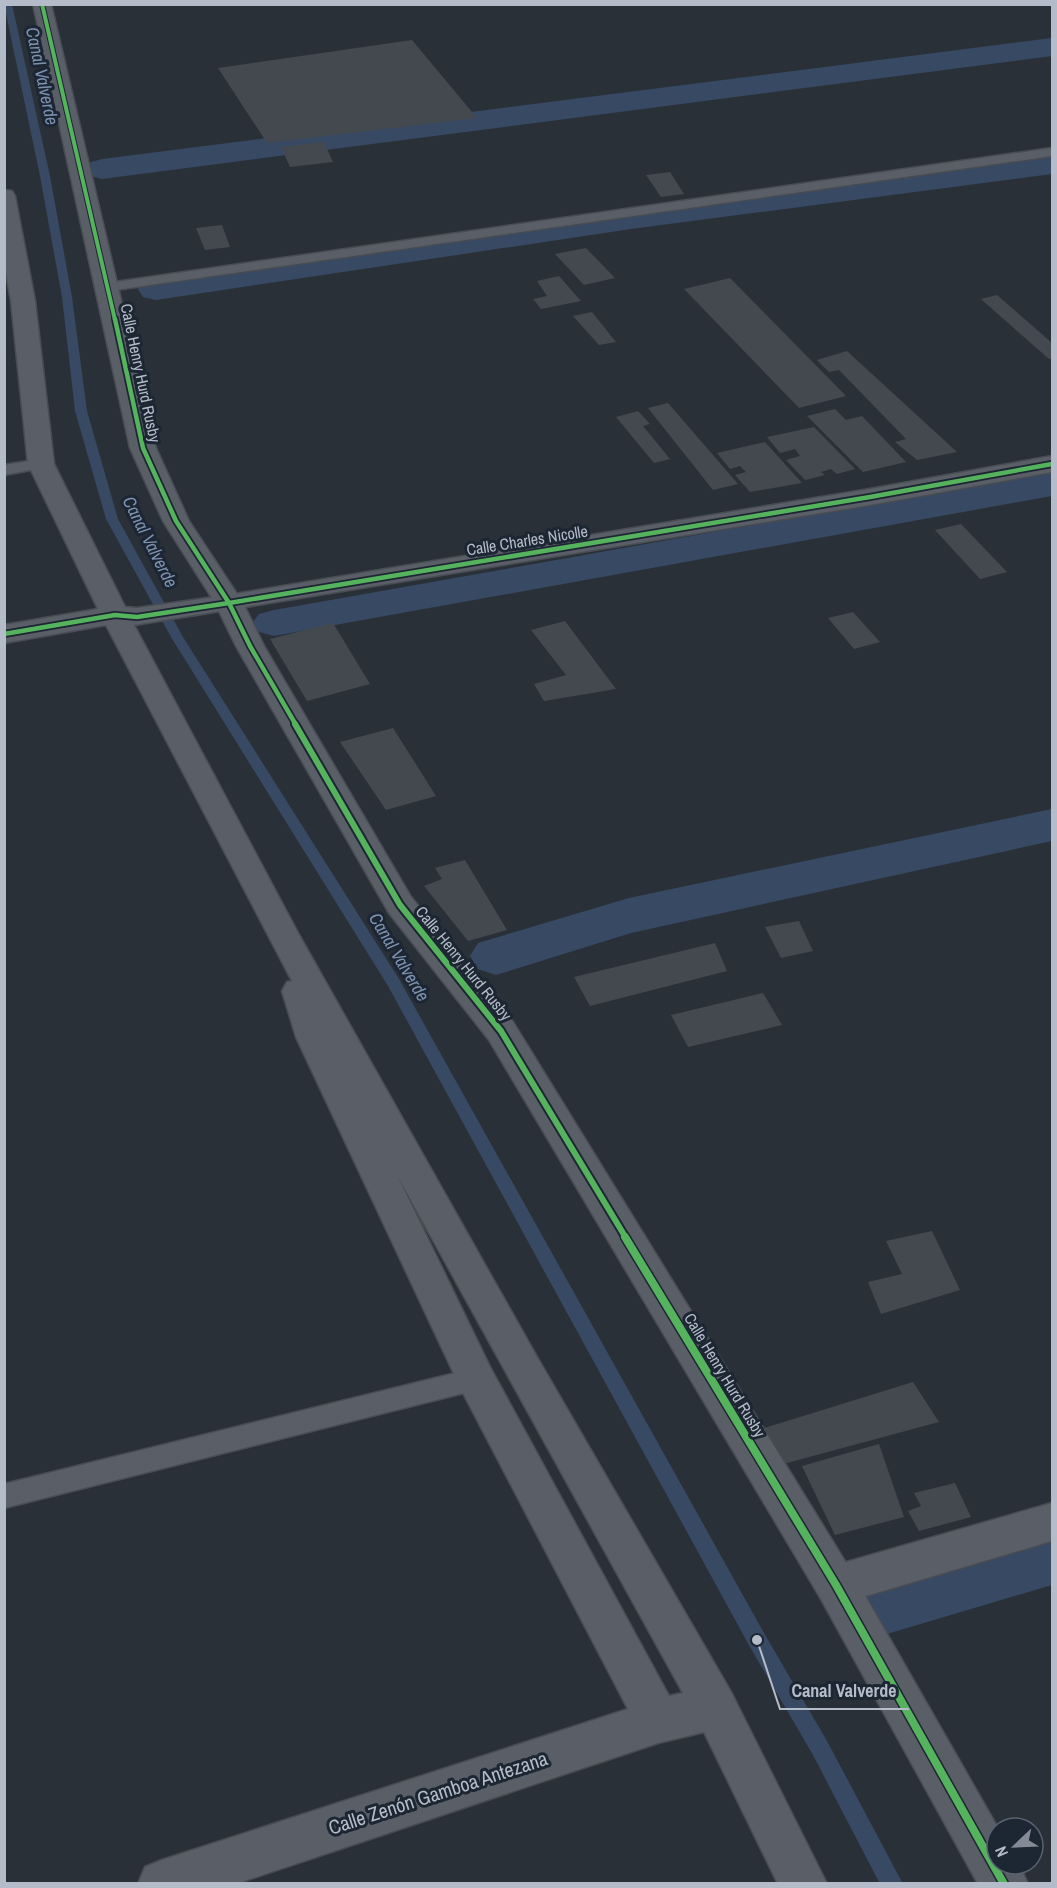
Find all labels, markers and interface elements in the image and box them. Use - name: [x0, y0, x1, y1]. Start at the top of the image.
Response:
- water label: Canal Valverde: [20, 25, 65, 127]
- street label: Calle Henry Hurd Rusby: [116, 302, 167, 445]
- water label: Canal Valverde: [117, 492, 184, 592]
- street label: Calle Charles Nicolle: [465, 520, 589, 560]
- street label: Calle Henry Hurd Rusby: [411, 901, 517, 1025]
- water label: Canal Valverde: [363, 908, 436, 1006]
- street label: Calle Henry Hurd Rusby: [679, 1309, 771, 1442]
- callout: Canal Valverde: [780, 1673, 909, 1709]
- text: Canal Valverde: [791, 1678, 897, 1703]
- street label: Calle Zenón Gamboa Antezana: [325, 1744, 551, 1841]
- north arrow: [985, 1816, 1045, 1876]
- text: N: [989, 1843, 1013, 1861]

